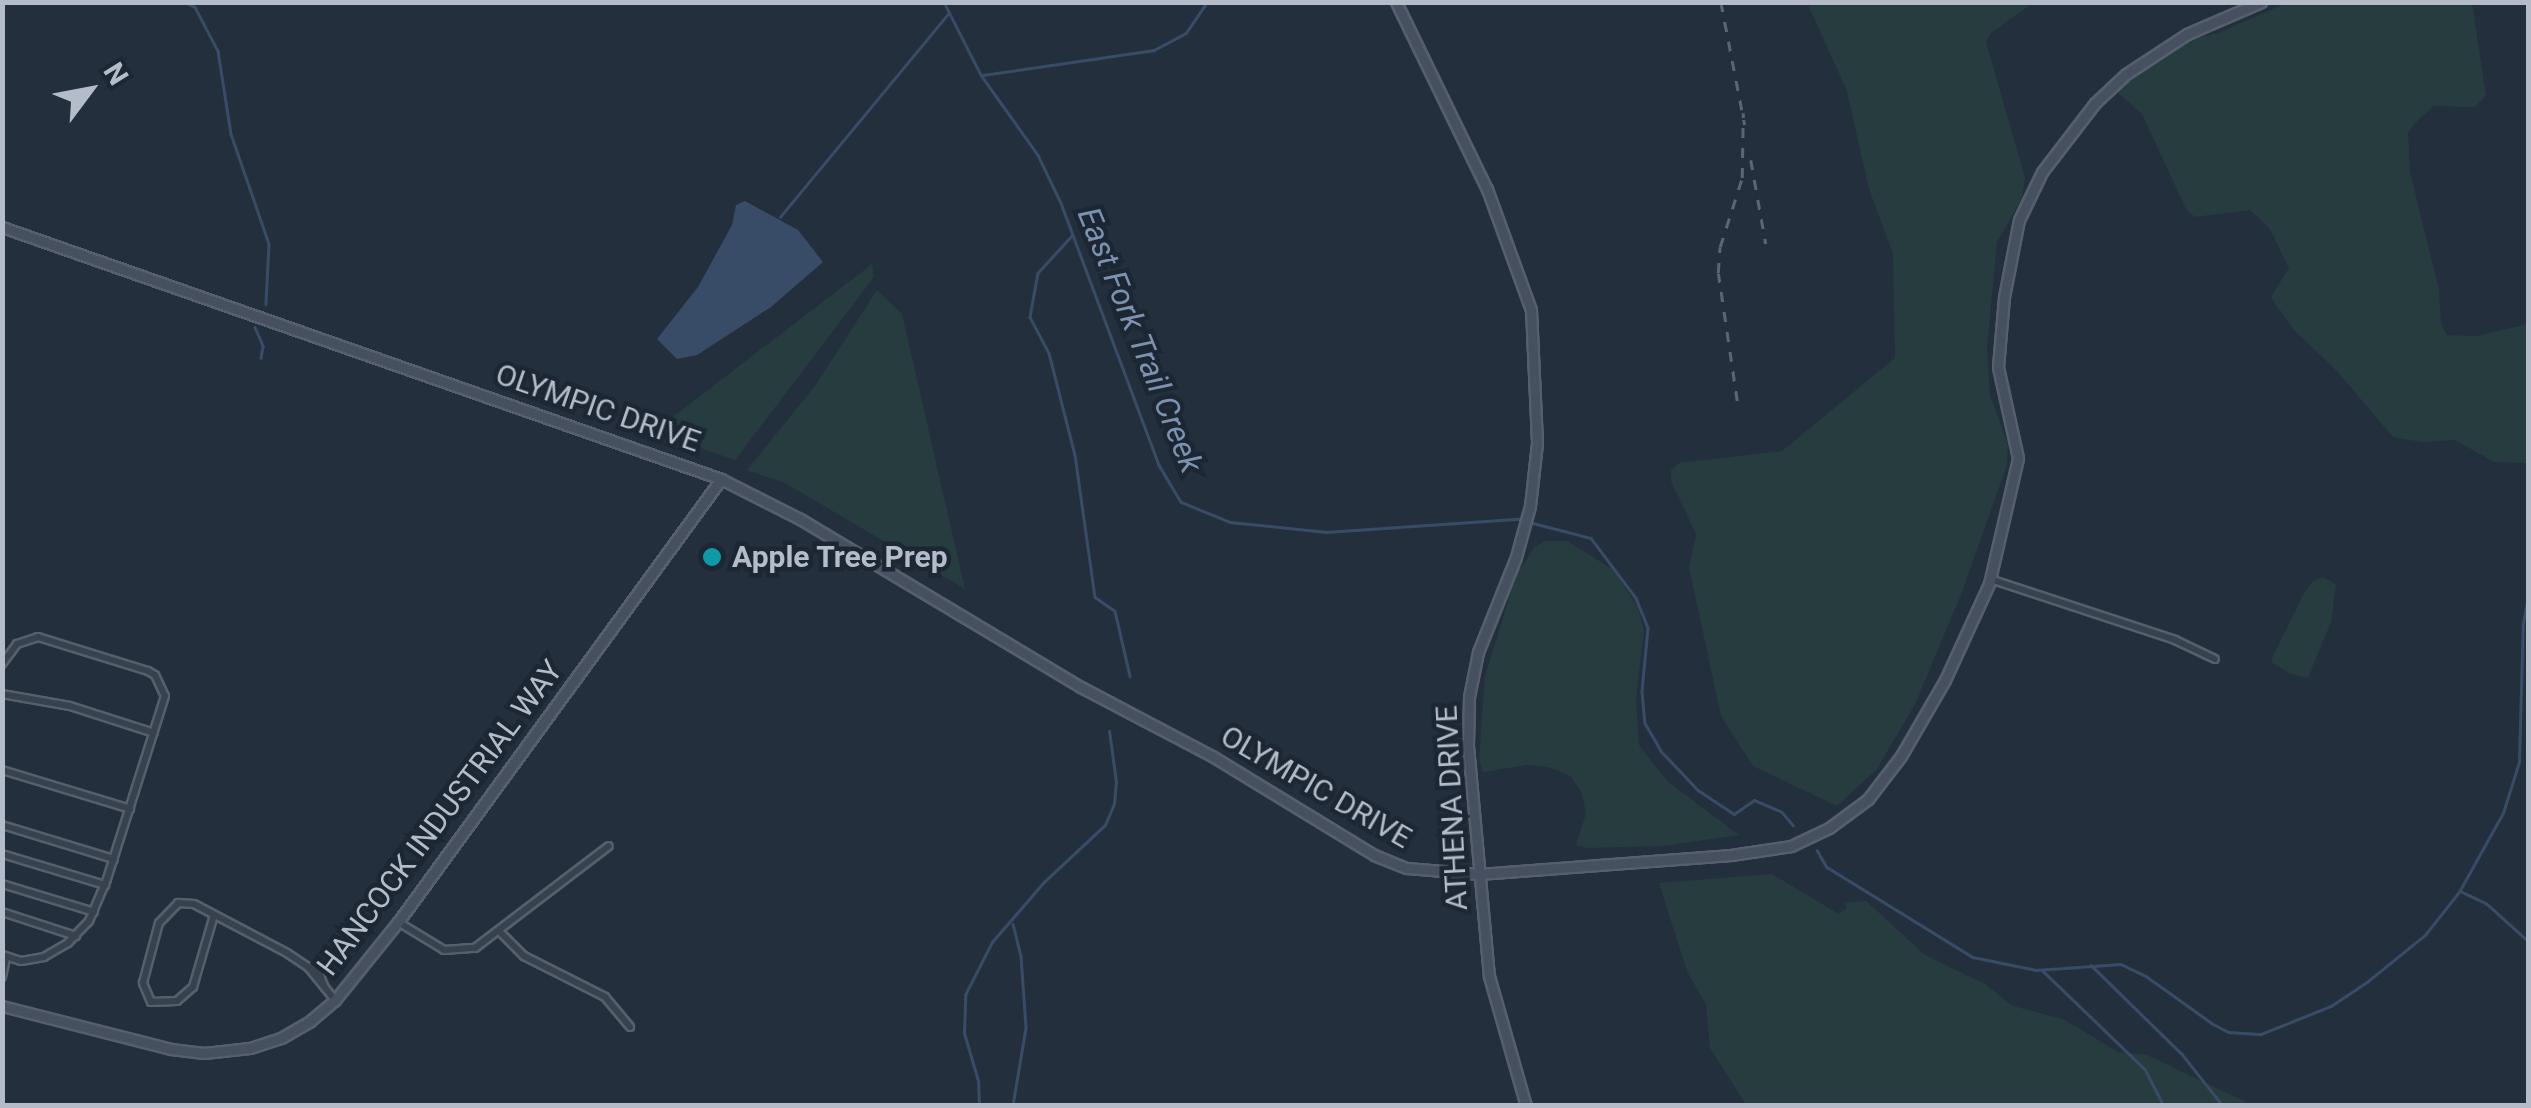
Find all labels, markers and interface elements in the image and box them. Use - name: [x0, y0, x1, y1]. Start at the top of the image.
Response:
- north arrow: [40, 40, 140, 140]
- text: N: [97, 57, 135, 91]
- water label: East Fork Trail Creek: [1069, 201, 1211, 479]
- street label: OLYMPIC DRIVE: [491, 356, 705, 460]
- place label: Apple Tree Prep: [732, 539, 948, 575]
- marker: Apple Tree Prep: [701, 546, 723, 568]
- street label: HANCOCK INDUSTRIAL WAY: [310, 653, 570, 983]
- street label: ATHENA DRIVE: [1429, 705, 1475, 911]
- street label: OLYMPIC DRIVE: [1214, 718, 1418, 856]

